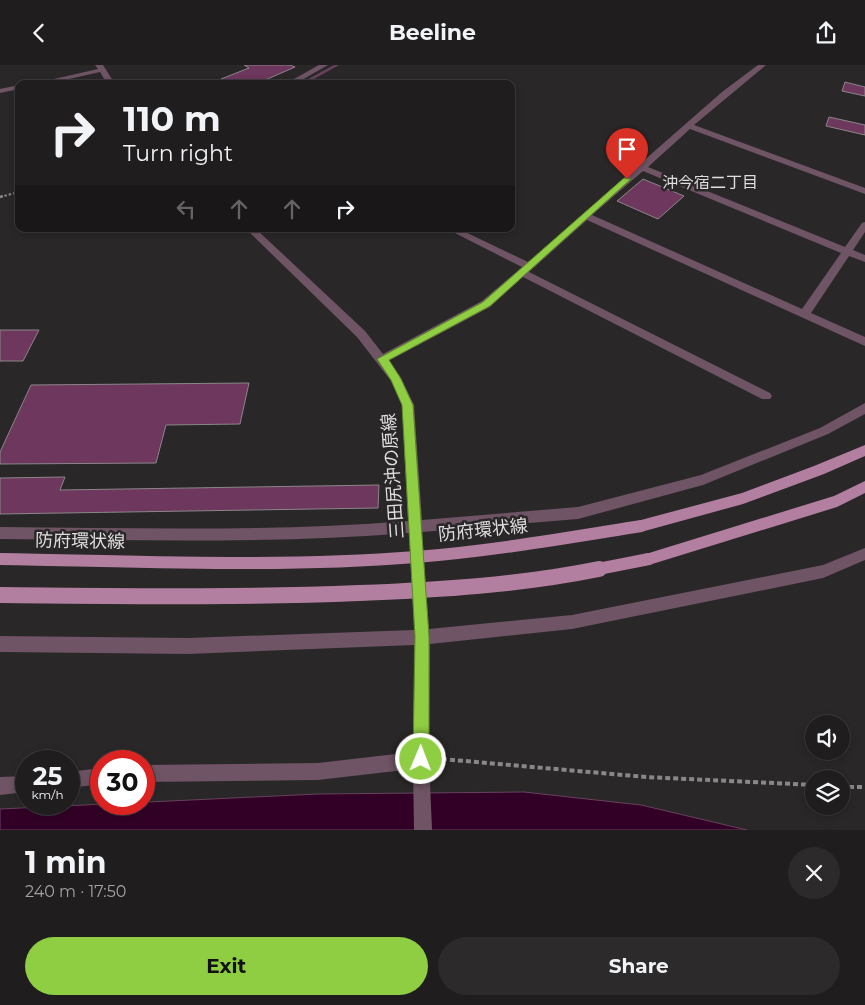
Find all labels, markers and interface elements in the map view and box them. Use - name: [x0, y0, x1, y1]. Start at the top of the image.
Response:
- icon: back: [25, 19, 53, 47]
- text: Beeline: [389, 19, 476, 46]
- icon: share: [812, 19, 840, 47]
- text: 110 m: [123, 97, 221, 140]
- icon: right: [40, 100, 105, 165]
- pin: [606, 128, 648, 179]
- icon: arrive: [613, 135, 641, 163]
- text: Turn right: [123, 140, 233, 167]
- district label: 沖今宿二丁目: [662, 173, 758, 192]
- icon: left: [172, 195, 200, 223]
- icon: ahead: [225, 195, 253, 223]
- icon: ahead: [278, 195, 306, 223]
- icon: right: [331, 195, 359, 223]
- street label: 三田尻沖の原線: [378, 412, 408, 540]
- street label: 防府環状線: [437, 514, 529, 546]
- street label: 防府環状線: [35, 529, 125, 553]
- map controls: [805, 715, 850, 815]
- button: sound: [805, 715, 850, 760]
- position arrow: [394, 732, 446, 784]
- speed limit sign: 30: [90, 750, 155, 815]
- text: 25: [33, 761, 62, 791]
- button: layers: [805, 770, 850, 815]
- text: km/h: [31, 787, 64, 802]
- text: 1 min: [25, 844, 106, 881]
- button: close: [788, 847, 840, 899]
- text: 240 m · 17:50: [25, 882, 126, 901]
- button: Exit: [25, 937, 428, 995]
- button: Share: [438, 937, 840, 995]

